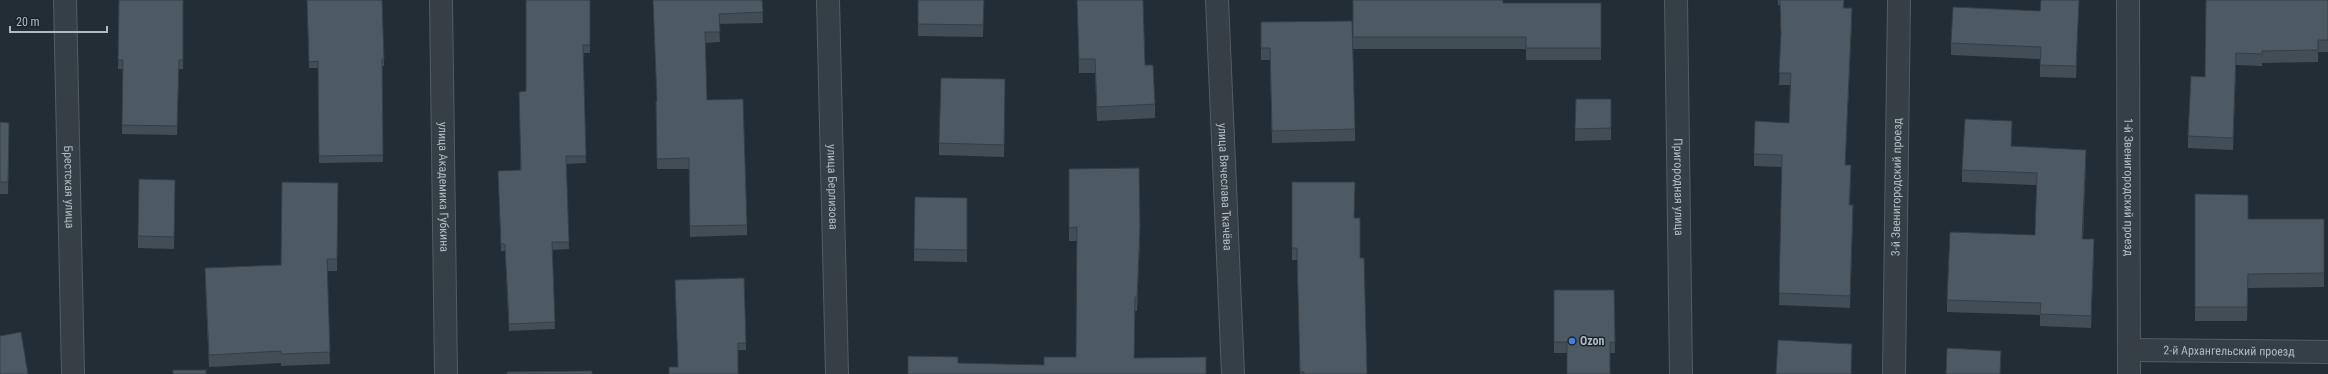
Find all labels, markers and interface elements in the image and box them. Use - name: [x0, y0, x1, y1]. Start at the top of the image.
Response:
- scale bar: [10, 8, 107, 34]
- text: 20 m: [16, 15, 40, 29]
- street label: 3-й Звенигородский проезд: [1889, 117, 1904, 256]
- street label: 1-й Звенигородский проезд: [2121, 118, 2136, 257]
- street label: улица Академика Губкина: [436, 122, 451, 252]
- street label: улица Вячеслава Ткачёва: [1215, 123, 1235, 251]
- street label: Пригородная улица: [1671, 138, 1686, 236]
- street label: улица Берлизова: [824, 144, 841, 230]
- street label: Брестская улица: [61, 145, 77, 229]
- place label: Ozon: [1580, 334, 1605, 348]
- marker: Ozon: [1567, 336, 1577, 346]
- street label: 2-й Архангельский проезд: [2163, 343, 2295, 359]

